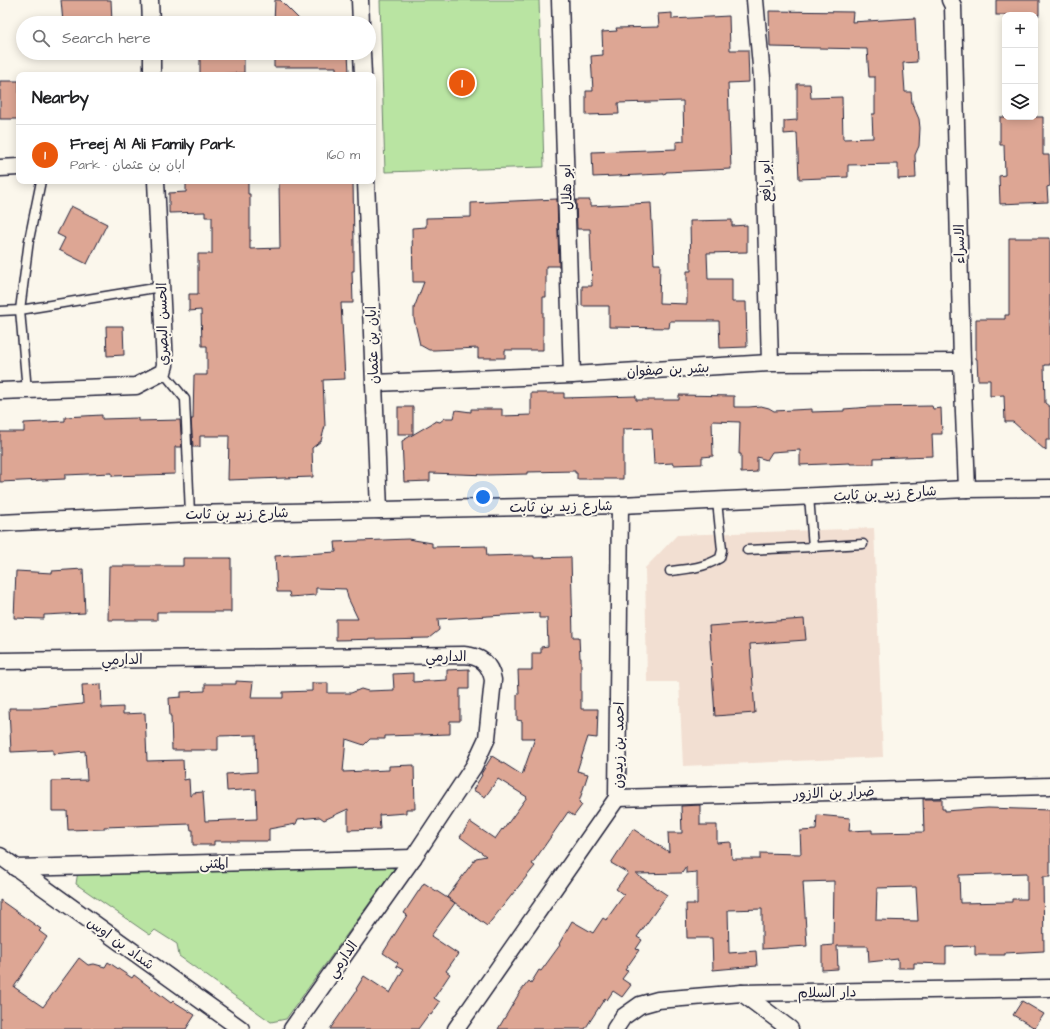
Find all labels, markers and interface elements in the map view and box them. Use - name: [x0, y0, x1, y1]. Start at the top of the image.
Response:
- map controls: [1002, 12, 1038, 120]
- button: +: [1002, 12, 1038, 48]
- search box: [16, 16, 376, 60]
- icon: search: [30, 27, 52, 49]
- text: Search here: [62, 28, 151, 49]
- button: −: [1002, 48, 1038, 84]
- pin: 1: [449, 68, 475, 98]
- button: layers: [1002, 84, 1038, 120]
- text: Nearby: [32, 86, 89, 110]
- text: Freej Al Ali Family Park: [70, 134, 235, 155]
- text: 1: [44, 146, 46, 164]
- text: 160 m: [327, 146, 360, 164]
- text: Park · ابان بن عثمان: [70, 156, 185, 174]
- street label: ابو رافع: [755, 159, 777, 203]
- street label: ابو هلال: [556, 163, 578, 210]
- street label: الاسراء: [950, 224, 970, 264]
- street label: الحسن البصري: [152, 282, 174, 366]
- street label: ابان بن عثمان: [362, 306, 384, 384]
- street label: بشر بن صفوان: [626, 358, 710, 382]
- street label: شارع زيد بن ثابت: [833, 481, 937, 507]
- your location: [473, 487, 493, 507]
- street label: شارع زيد بن ثابت: [509, 496, 613, 518]
- street label: شارع زيد بن ثابت: [185, 503, 289, 525]
- street label: الدارمي: [425, 647, 467, 669]
- street label: الدارمي: [101, 650, 143, 672]
- street label: احمد بن زيدون: [608, 701, 630, 789]
- street label: ضرار بن الازور: [792, 782, 875, 804]
- street label: المثنى: [199, 854, 229, 874]
- street label: شداد بن اوس: [83, 913, 158, 975]
- street label: الدارمي: [323, 937, 364, 983]
- street label: دار السلام: [798, 982, 857, 1004]

